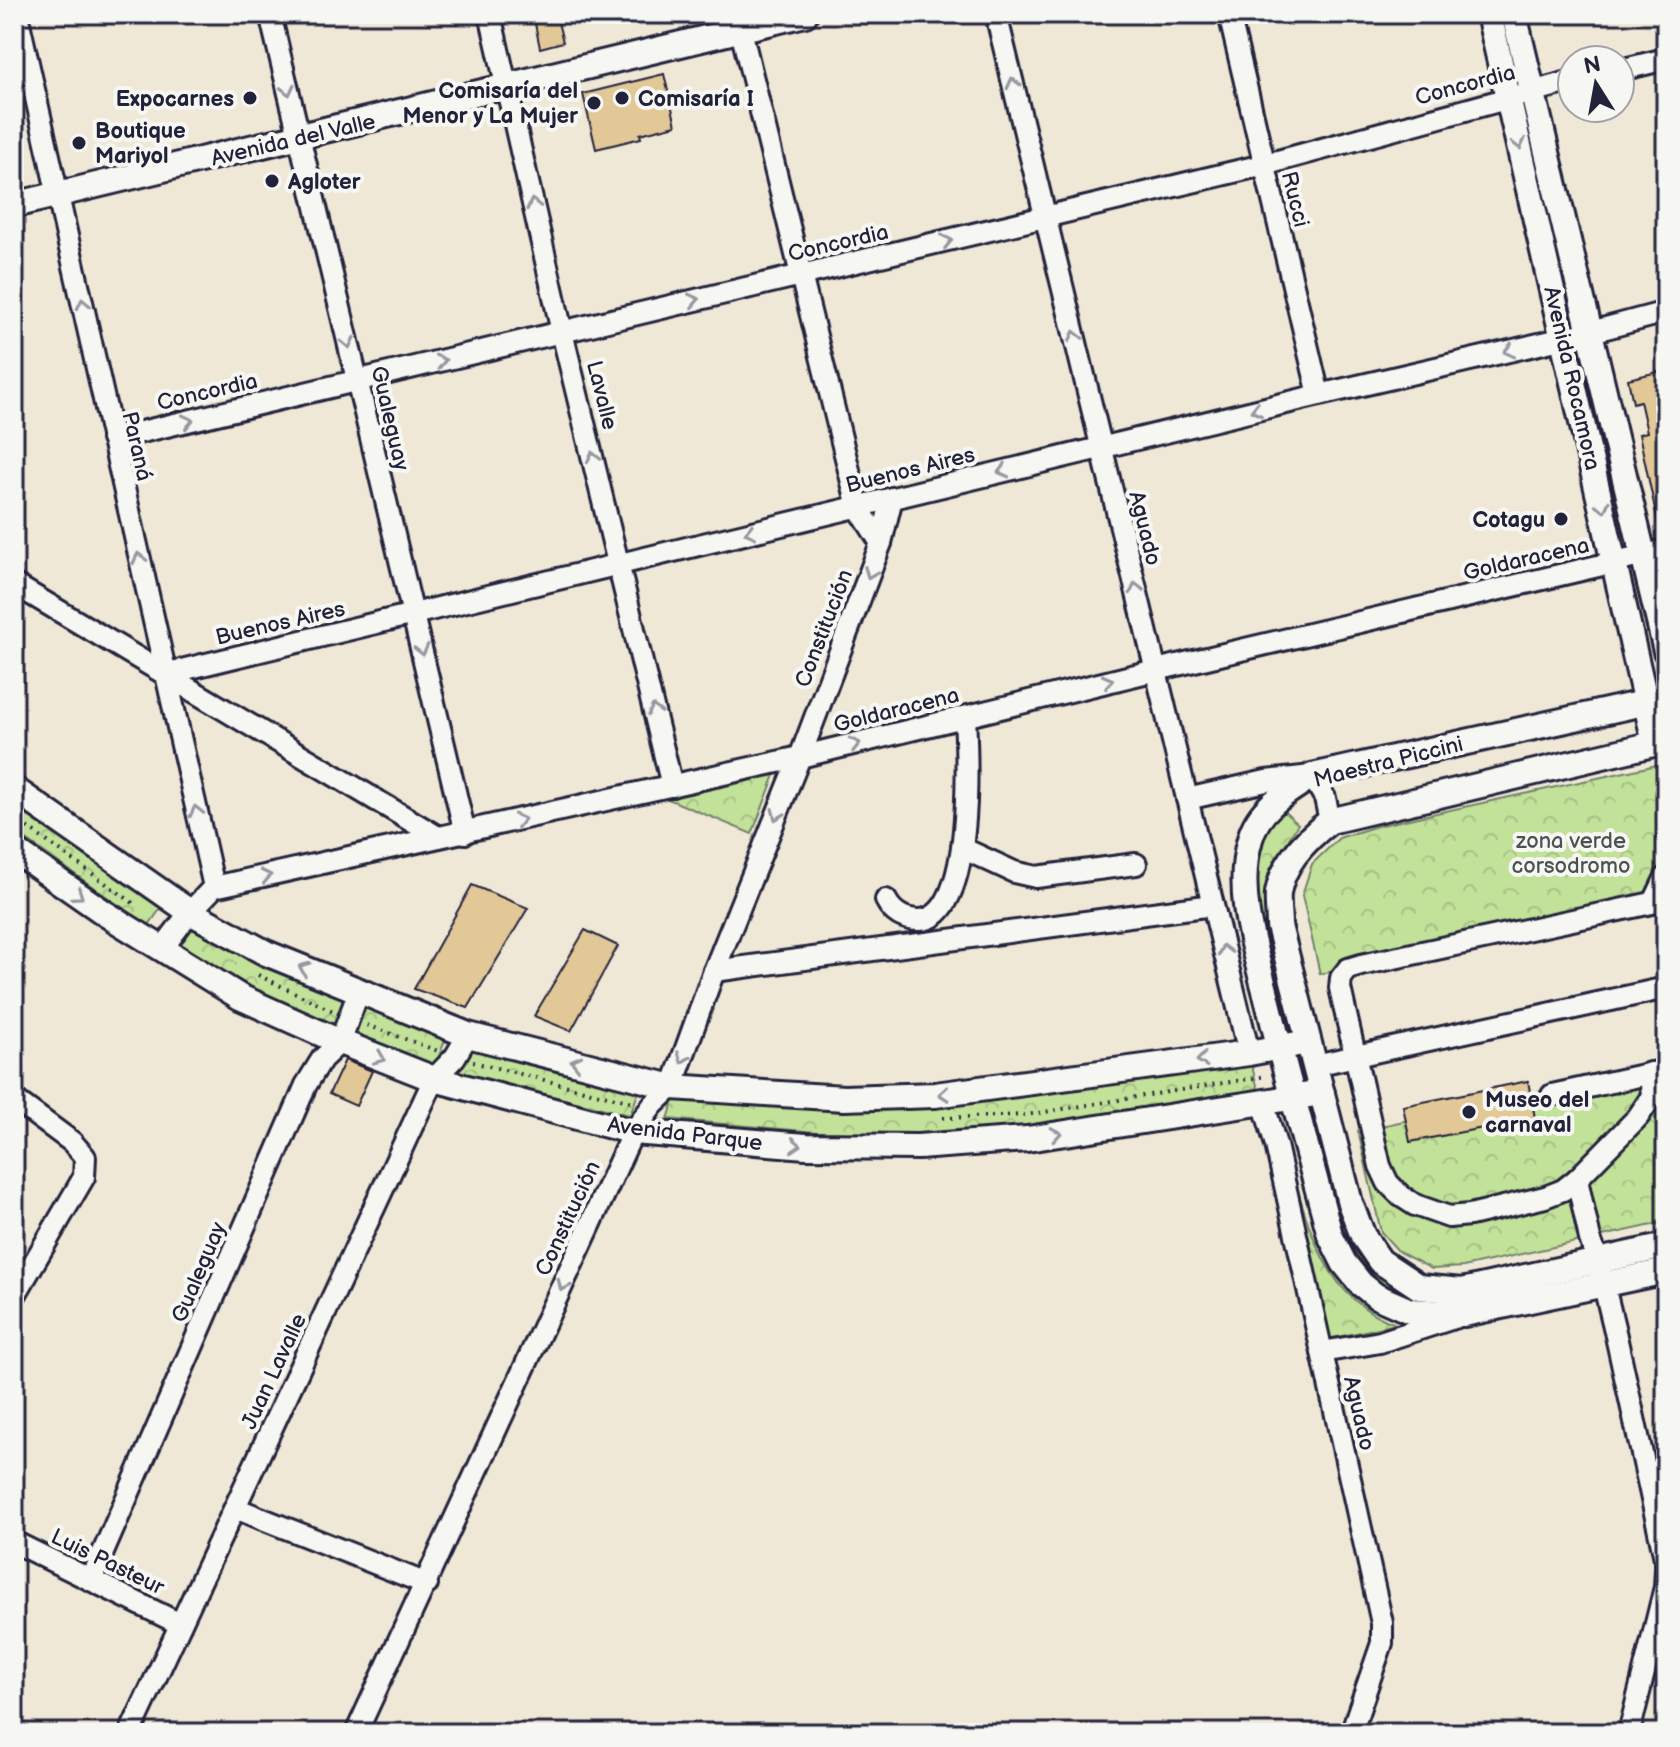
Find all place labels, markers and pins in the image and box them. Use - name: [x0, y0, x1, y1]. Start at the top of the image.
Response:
- place label: Comisaría del Menor y La Mujer: [402, 78, 578, 130]
- place label: Expocarnes: [116, 86, 234, 113]
- place label: Comisaría I: [638, 86, 754, 113]
- marker: Expocarnes: [241, 89, 259, 107]
- marker: Comisaría I: [613, 89, 631, 107]
- marker: Comisaría del Menor y La Mujer: [585, 94, 603, 112]
- place label: Boutique Mariyol: [95, 118, 186, 170]
- marker: Boutique Mariyol: [70, 134, 88, 152]
- place label: Agloter: [287, 169, 361, 196]
- marker: Agloter: [263, 172, 281, 190]
- place label: Cotagu: [1472, 507, 1545, 534]
- marker: Cotagu: [1552, 510, 1570, 528]
- place label: Museo del carnaval: [1485, 1087, 1589, 1139]
- marker: Museo del carnaval: [1460, 1103, 1478, 1121]

